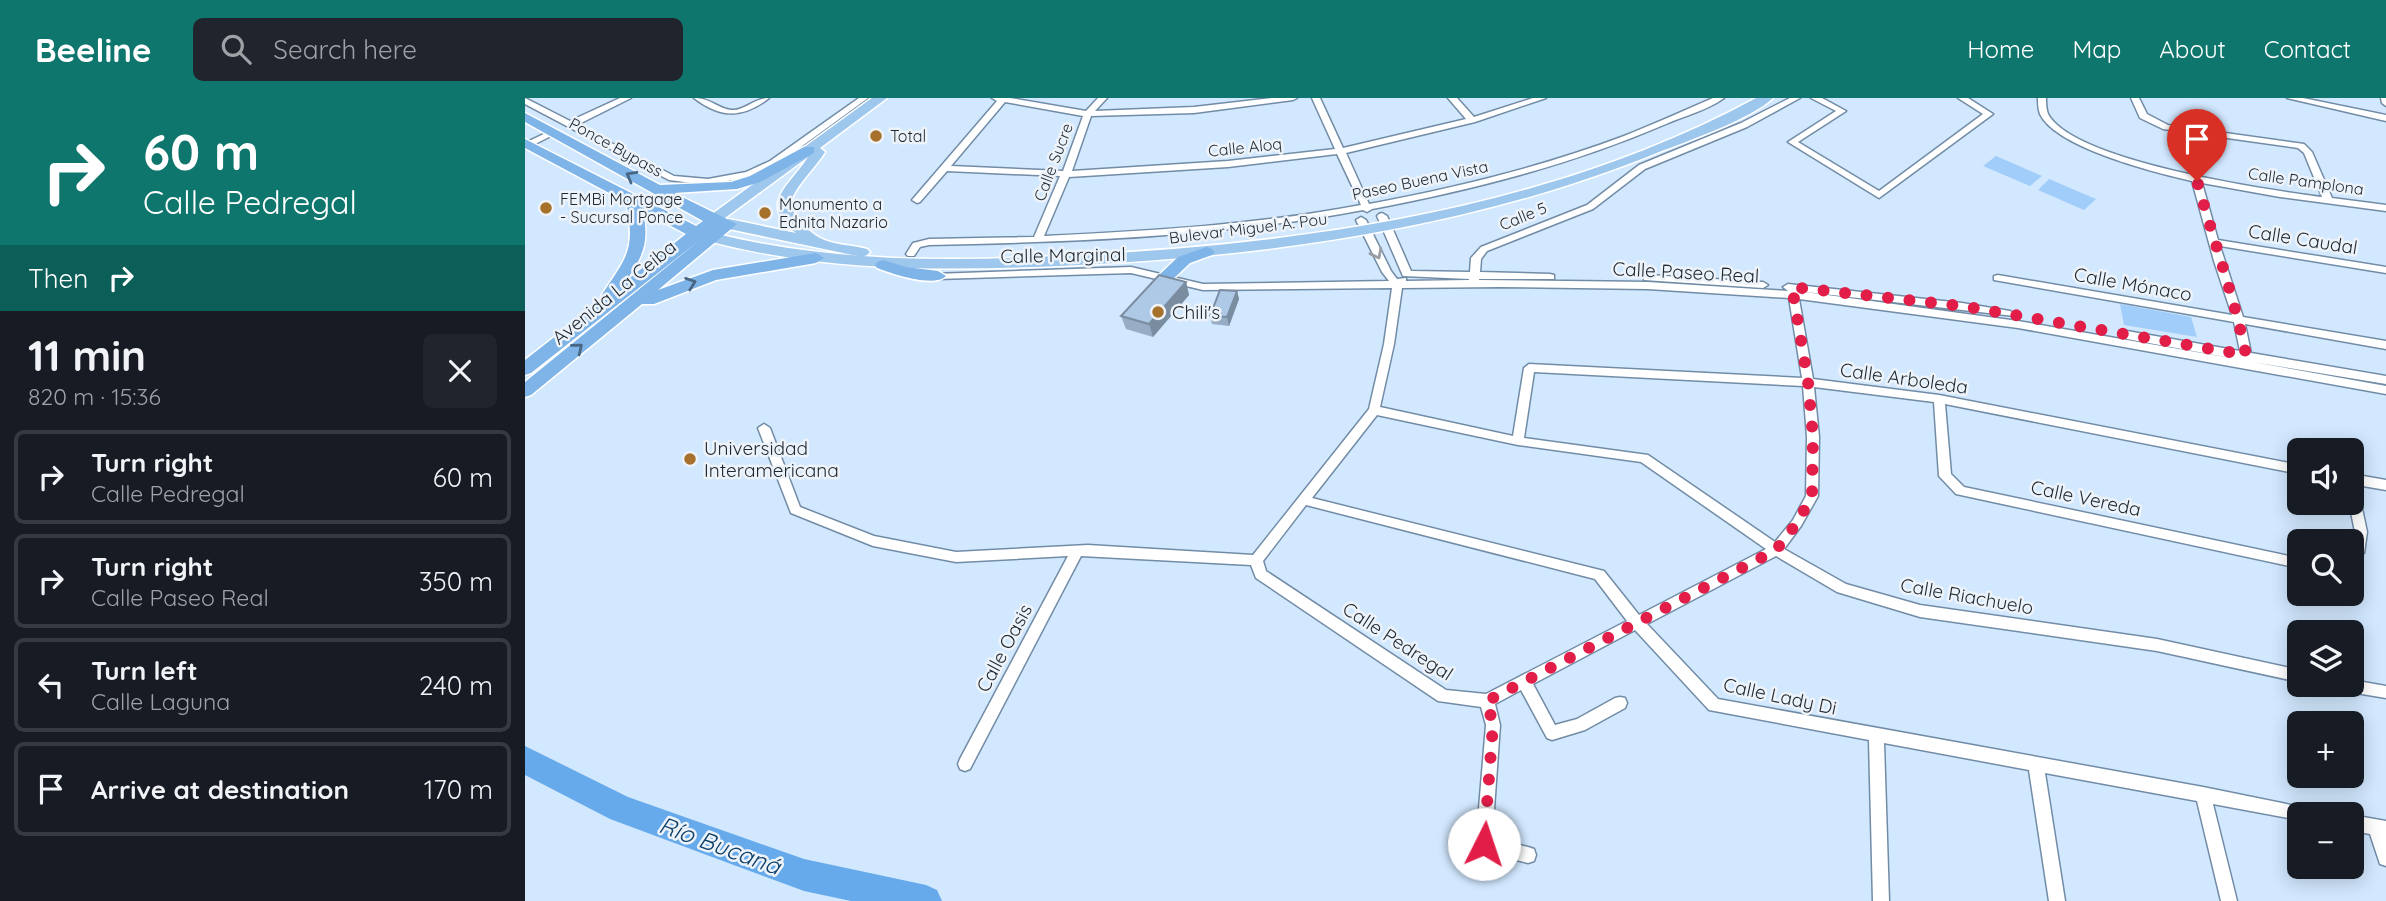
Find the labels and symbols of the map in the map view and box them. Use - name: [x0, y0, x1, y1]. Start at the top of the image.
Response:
- pin: [2167, 109, 2227, 181]
- street label: Ponce Bypass: [566, 113, 666, 181]
- street label: Calle Sucre: [1029, 120, 1077, 204]
- place label: Total: [890, 126, 926, 146]
- marker: Total: [868, 128, 884, 144]
- street label: Calle Aloq: [1207, 133, 1283, 161]
- street label: Paseo Buena Vista: [1350, 156, 1490, 204]
- street label: Calle Pamplona: [2247, 163, 2365, 199]
- one-way arrow: [626, 171, 638, 184]
- place label: FEMBi Mortgage - Sucursal Ponce: [560, 189, 683, 227]
- place label: Monumento a Ednita Nazario: [779, 194, 888, 232]
- street label: Calle 5: [1496, 197, 1550, 235]
- marker: FEMBi Mortgage - Sucursal Ponce: [538, 200, 554, 216]
- marker: Monumento a Ednita Nazario: [757, 205, 773, 221]
- street label: Bulevar Miguel A. Pou: [1168, 208, 1328, 248]
- street label: Calle Caudal: [2247, 219, 2359, 259]
- street label: Avenida La Ceiba: [547, 235, 681, 349]
- street label: Calle Marginal: [1000, 242, 1126, 268]
- one-way arrow: [1369, 246, 1383, 259]
- street label: Calle Paseo Real: [1612, 256, 1760, 288]
- street label: Calle Mónaco: [2072, 262, 2194, 306]
- one-way arrow: [684, 277, 696, 291]
- place label: Chili's: [1172, 300, 1220, 324]
- marker: Chili's: [1150, 304, 1166, 320]
- one-way arrow: [571, 344, 583, 357]
- street label: Calle Arboleda: [1838, 357, 1970, 399]
- place label: Universidad Interamericana: [704, 436, 839, 482]
- marker: Universidad Interamericana: [682, 451, 698, 467]
- street label: Calle Vereda: [2029, 475, 2143, 521]
- street label: Calle Riachuelo: [1899, 573, 2035, 619]
- street label: Calle Pedregal: [1338, 596, 1458, 686]
- street label: Calle Oasis: [971, 600, 1037, 696]
- street label: Calle Lady Di: [1721, 672, 1839, 720]
- position arrow: [1447, 807, 1521, 881]
- water label: Río Bucaná: [655, 809, 786, 881]

